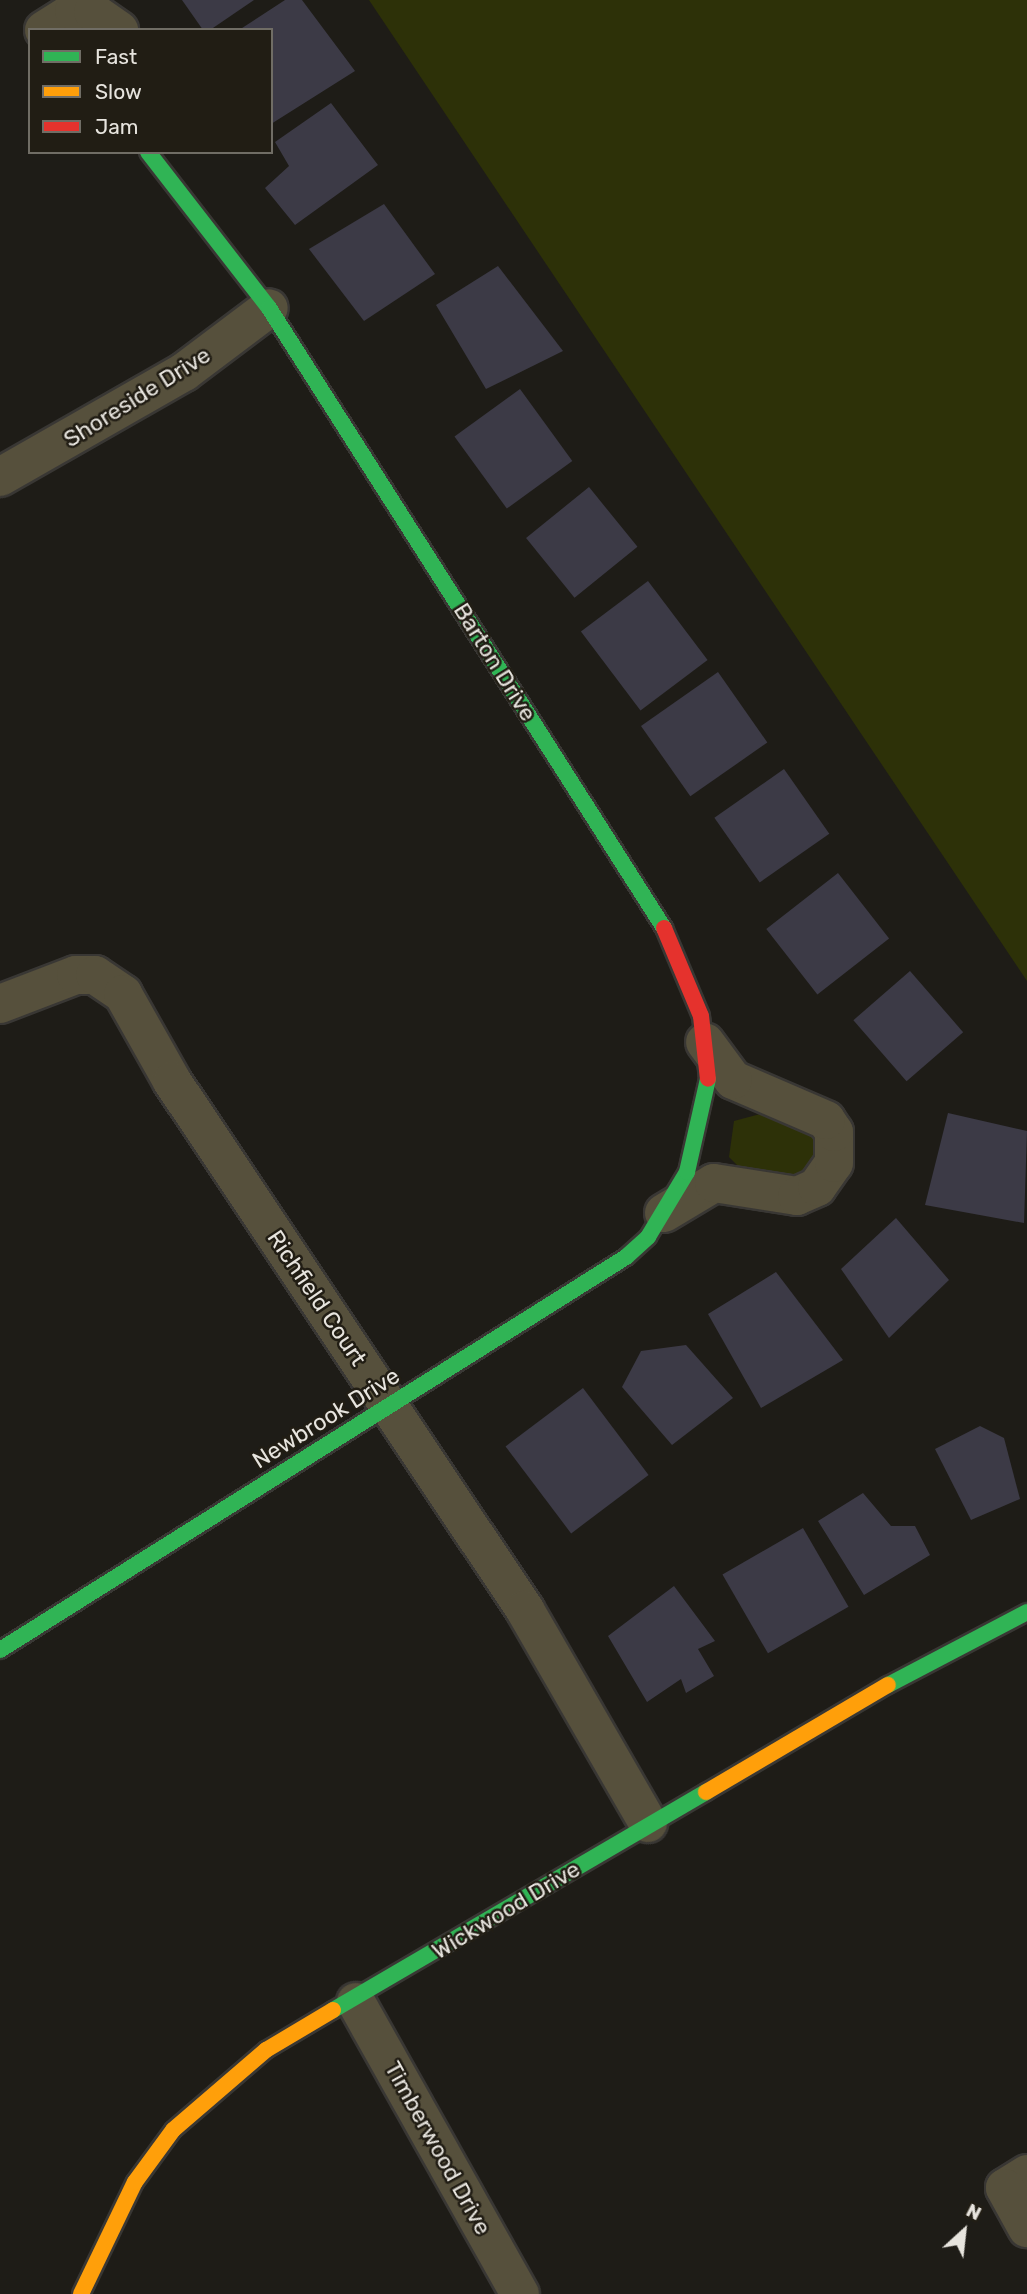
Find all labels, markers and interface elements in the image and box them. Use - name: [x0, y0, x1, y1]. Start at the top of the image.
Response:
- legend: [28, 28, 273, 154]
- text: Fast: [95, 44, 137, 69]
- text: Slow: [95, 79, 142, 104]
- text: Jam: [95, 114, 139, 139]
- street label: Shoreside Drive: [59, 341, 215, 453]
- street label: Barton Drive: [448, 598, 542, 726]
- street label: Richfield Court: [261, 1225, 373, 1371]
- street label: Newbrook Drive: [247, 1362, 405, 1474]
- street label: Wickwood Drive: [427, 1855, 585, 1965]
- street label: Timberwood Drive: [379, 2057, 497, 2239]
- north arrow: [929, 2196, 999, 2266]
- text: N: [962, 2198, 985, 2225]

